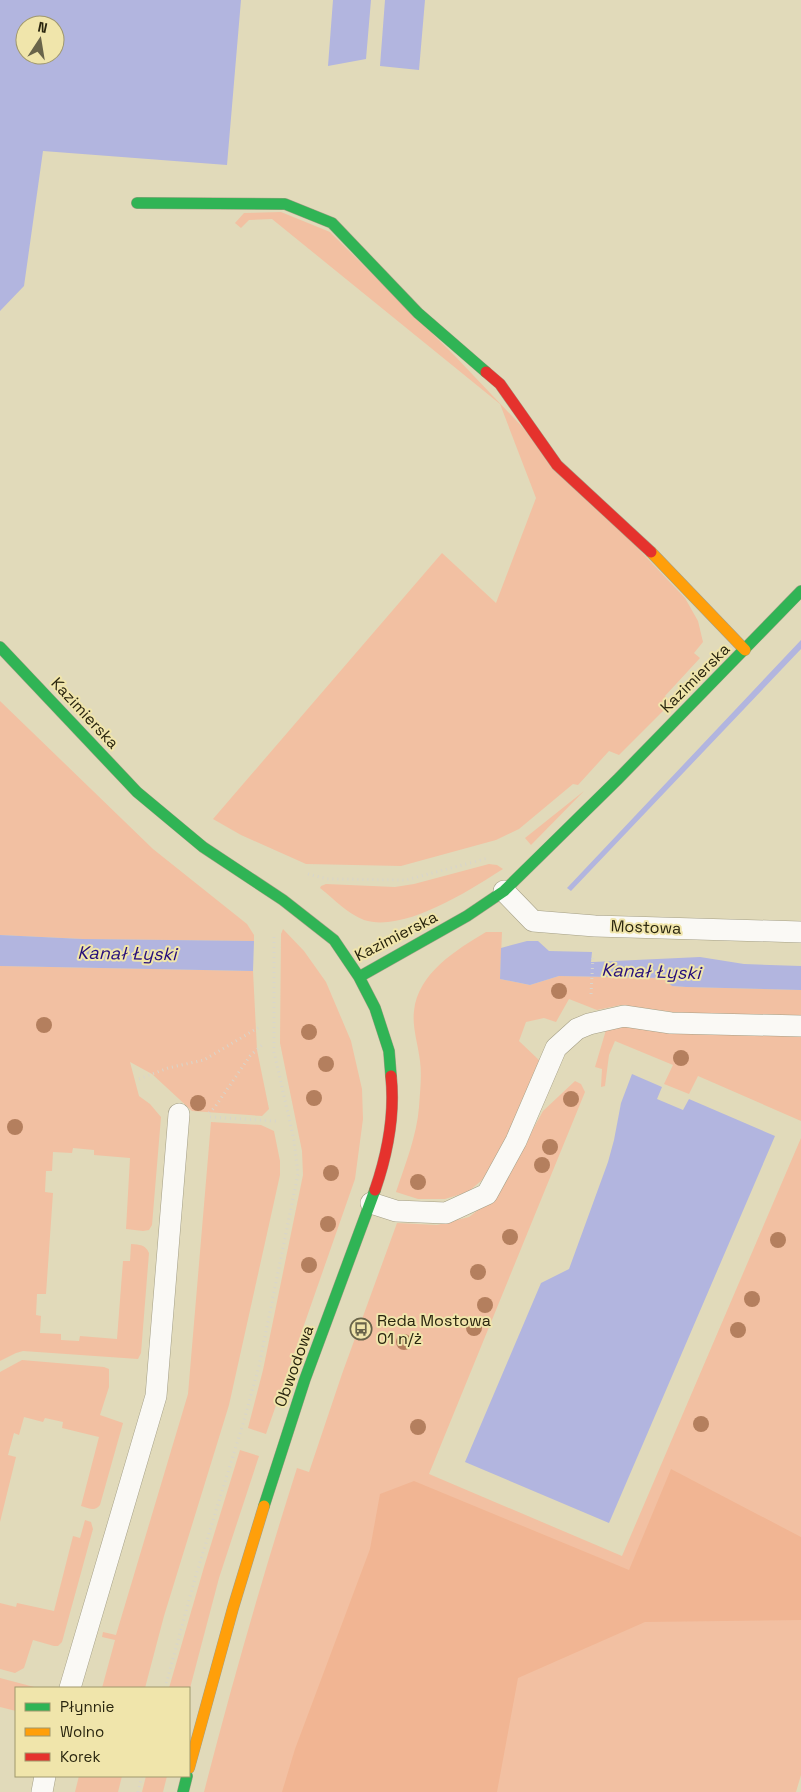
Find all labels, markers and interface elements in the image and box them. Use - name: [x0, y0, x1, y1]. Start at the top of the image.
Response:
- north arrow: [15, 15, 65, 65]
- text: N: [36, 18, 49, 37]
- street label: Kazimierska: [656, 639, 734, 717]
- street label: Kazimierska: [47, 673, 123, 753]
- street label: Kazimierska: [351, 906, 441, 966]
- street label: Mostowa: [610, 915, 682, 939]
- water label: Kanał Łyski: [77, 941, 179, 965]
- water label: Kanał Łyski: [601, 958, 704, 984]
- place label: Reda Mostowa 01 n/ż: [377, 1310, 491, 1349]
- bus stop icon: Reda Mostowa 01 n/ż: [349, 1317, 373, 1341]
- street label: Obwodowa: [270, 1322, 318, 1410]
- legend: [15, 1687, 190, 1777]
- text: Płynnie: [60, 1697, 114, 1716]
- text: Wolno: [60, 1722, 104, 1741]
- text: Korek: [60, 1747, 100, 1766]

